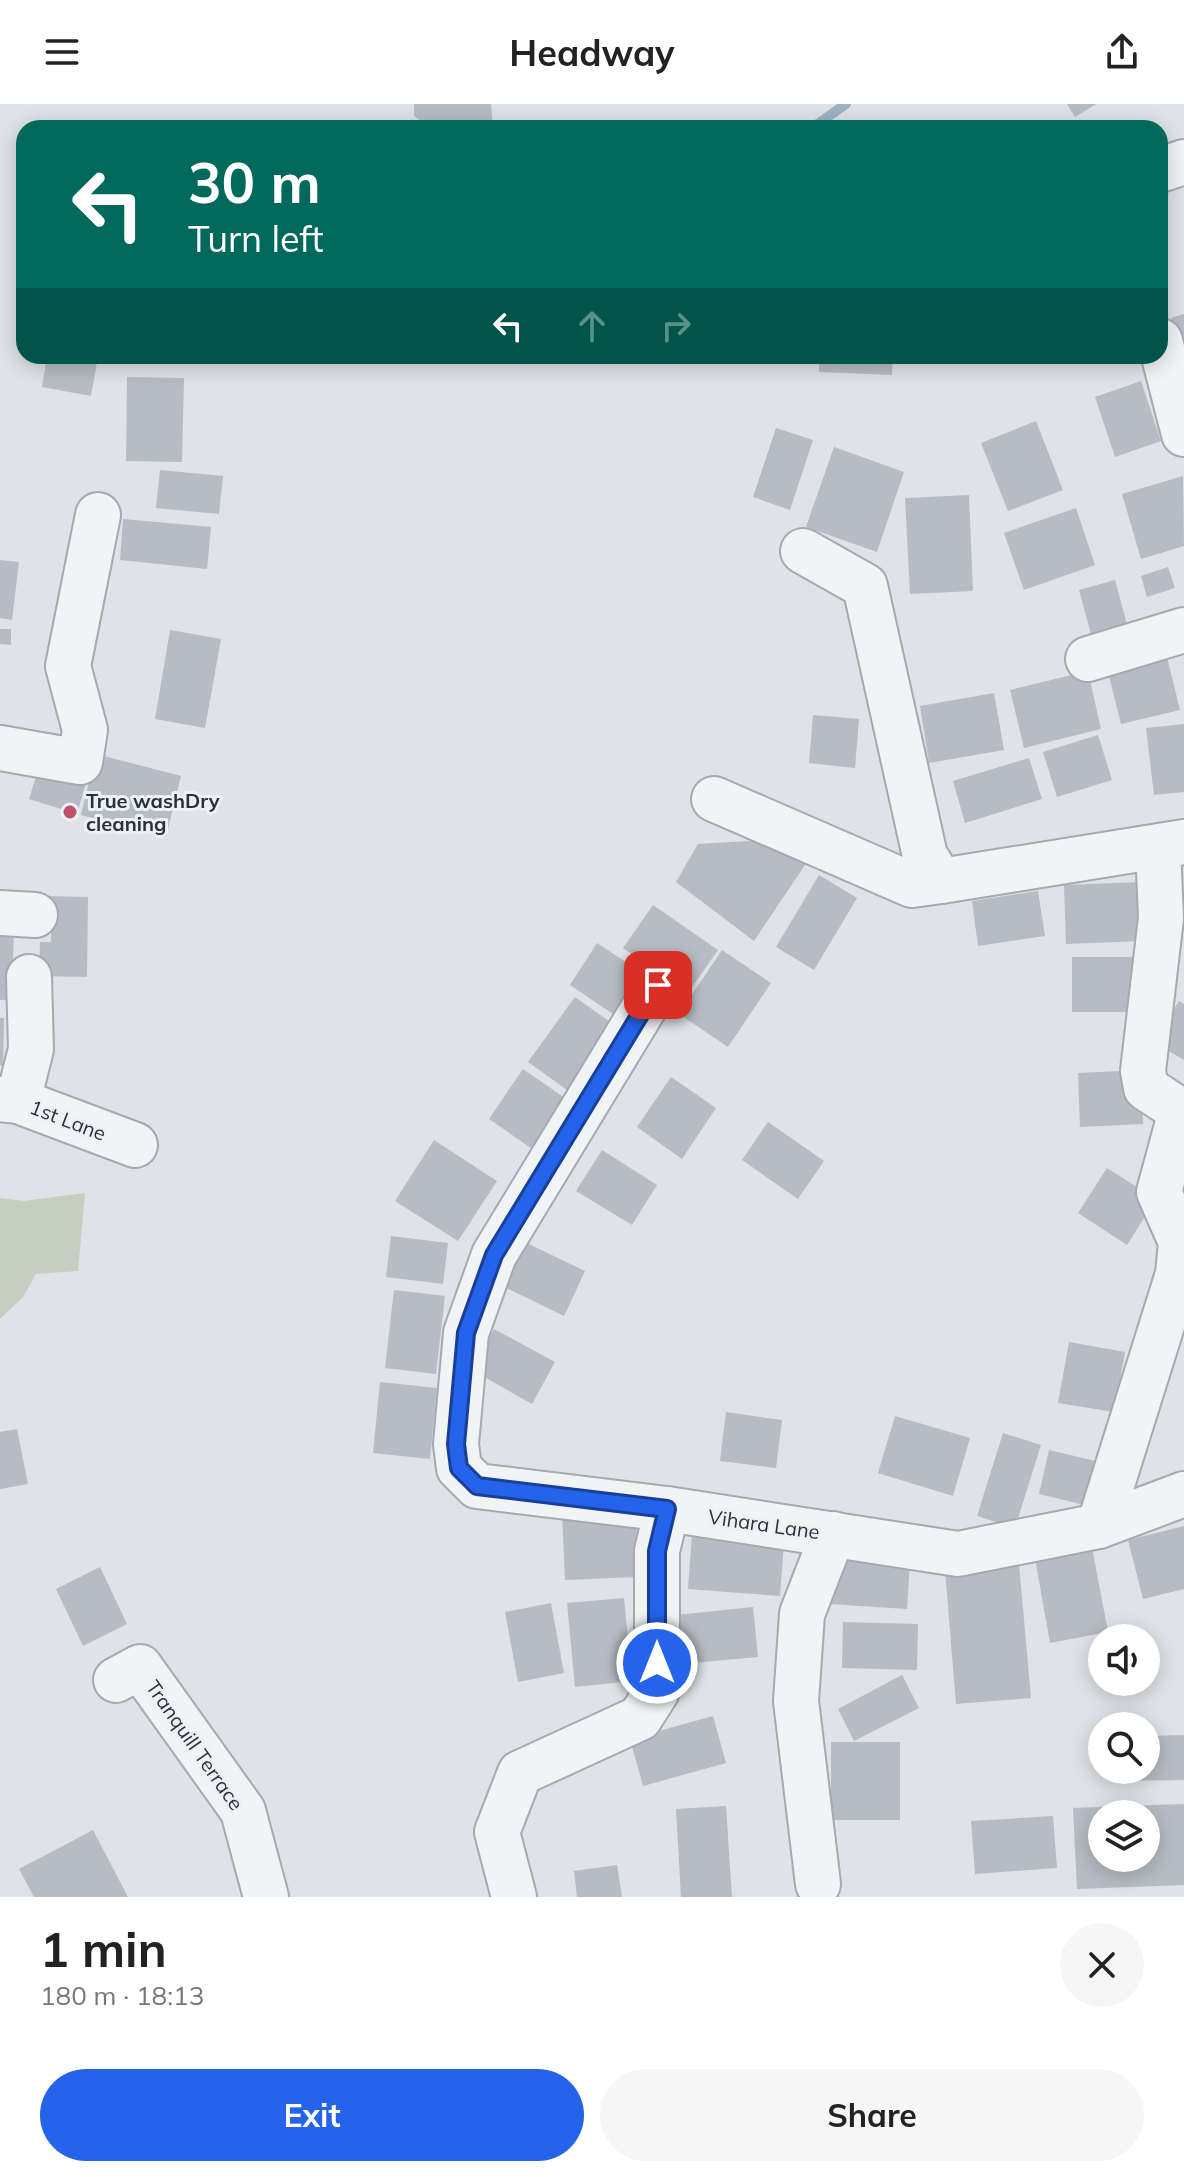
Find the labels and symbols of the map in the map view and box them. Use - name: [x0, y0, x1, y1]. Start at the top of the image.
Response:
- place label: True washDry cleaning: [86, 788, 220, 836]
- marker: True washDry cleaning: [61, 803, 79, 821]
- pin: [624, 951, 692, 1019]
- street label: 1st Lane: [26, 1094, 110, 1146]
- street label: Vihara Lane: [707, 1504, 821, 1544]
- position arrow: [615, 1621, 699, 1705]
- street label: Tranquill Terrace: [141, 1675, 249, 1815]

